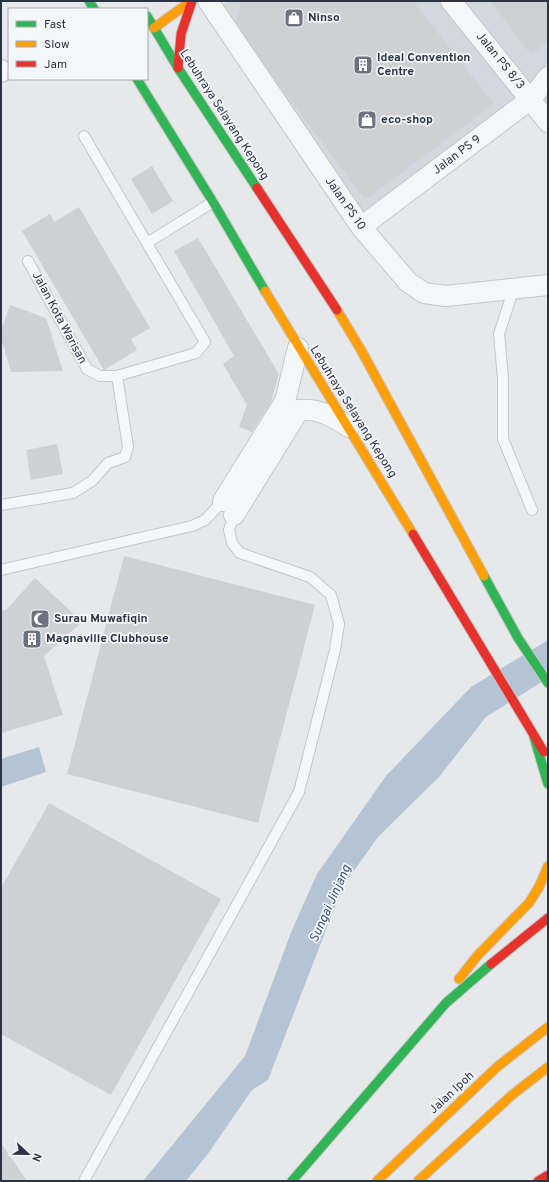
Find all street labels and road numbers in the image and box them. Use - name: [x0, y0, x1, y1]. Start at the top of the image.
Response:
- street label: Jalan PS 8/3: [472, 29, 528, 93]
- street label: Lebuhraya Selayang Kepong: [176, 46, 272, 184]
- street label: Jalan PS 9: [430, 132, 484, 178]
- street label: Jalan PS 10: [321, 174, 369, 234]
- street label: Jalan Kota Warisan: [28, 269, 90, 367]
- street label: Lebuhraya Selayang Kepong: [306, 343, 400, 481]
- street label: Jalan Ipoh: [426, 1068, 478, 1118]

